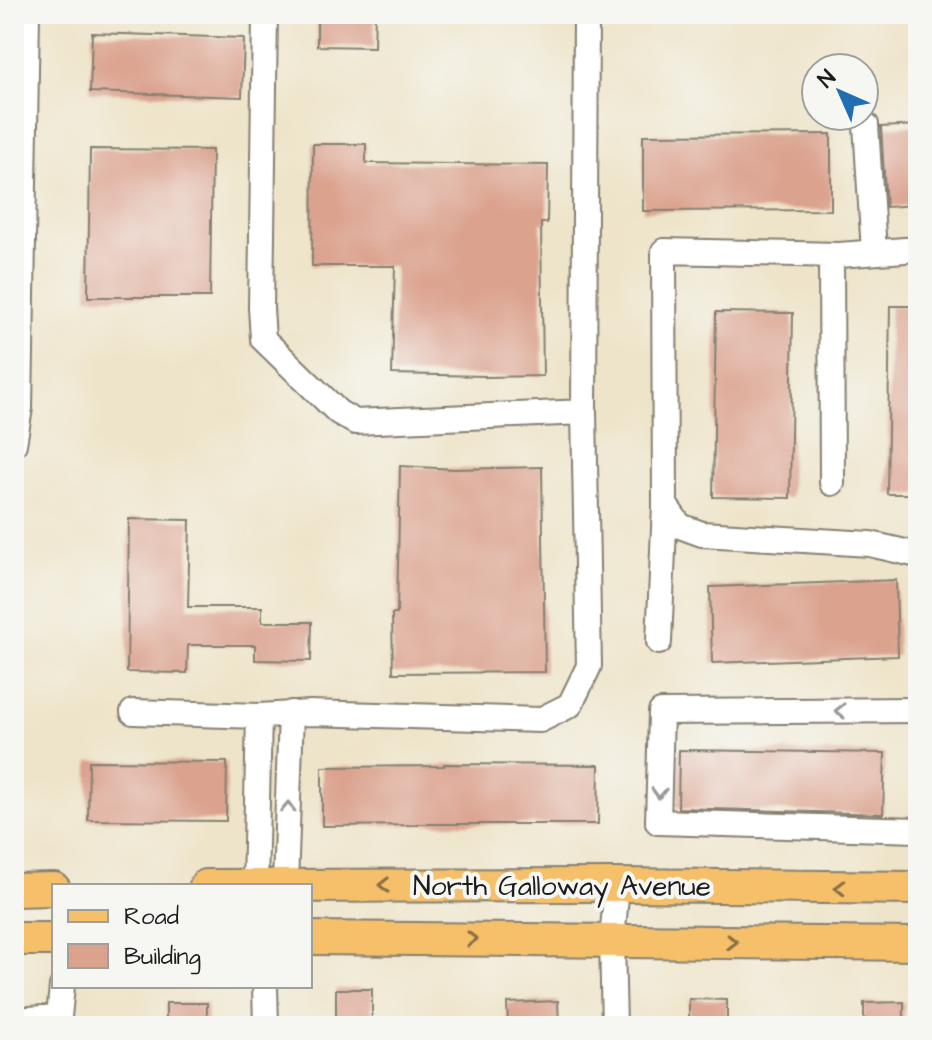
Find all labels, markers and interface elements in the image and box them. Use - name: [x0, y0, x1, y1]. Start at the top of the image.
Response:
- north arrow: [800, 52, 880, 132]
- text: N: [811, 63, 843, 95]
- one-way arrow: [833, 702, 846, 720]
- one-way arrow: [650, 787, 667, 800]
- one-way arrow: [279, 800, 297, 813]
- street label: North Galloway Avenue: [413, 867, 711, 908]
- one-way arrow: [377, 876, 390, 894]
- one-way arrow: [833, 879, 846, 896]
- legend: [52, 884, 312, 988]
- text: Road: [124, 900, 179, 934]
- one-way arrow: [466, 930, 479, 948]
- one-way arrow: [726, 933, 739, 950]
- text: Building: [124, 940, 201, 975]

